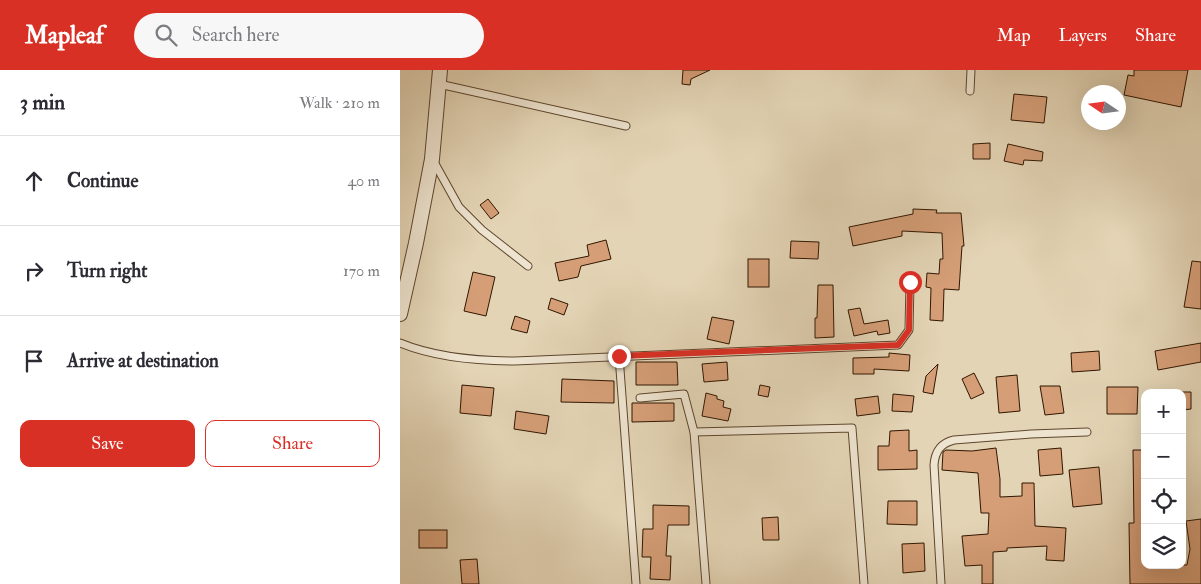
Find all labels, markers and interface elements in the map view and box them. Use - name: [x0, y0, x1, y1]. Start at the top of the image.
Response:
- search box: [134, 13, 484, 58]
- text: Mapleaf: [25, 20, 104, 51]
- icon: search: [152, 21, 180, 49]
- text: Search here: [192, 23, 279, 47]
- text: Map: [997, 24, 1031, 47]
- text: Layers: [1059, 24, 1107, 47]
- text: Share: [1135, 24, 1176, 47]
- north arrow: [1081, 85, 1126, 130]
- text: 3 min: [20, 89, 65, 116]
- text: Walk · 210 m: [299, 93, 380, 113]
- icon: ahead: [20, 167, 48, 195]
- text: Continue: [67, 169, 138, 193]
- text: 40 m: [347, 171, 380, 191]
- icon: right: [20, 257, 48, 285]
- text: Turn right: [67, 259, 147, 283]
- text: 170 m: [343, 261, 380, 281]
- route start: [899, 271, 922, 294]
- route end: [608, 345, 631, 368]
- icon: arrive: [20, 347, 48, 375]
- text: Arrive at destination: [67, 349, 219, 373]
- map controls: [1141, 389, 1186, 569]
- button: +: [1141, 389, 1186, 434]
- button: Save: [20, 420, 195, 467]
- button: Share: [205, 420, 380, 467]
- button: −: [1141, 434, 1186, 479]
- button: locate: [1141, 479, 1186, 524]
- button: layers: [1141, 524, 1186, 569]

